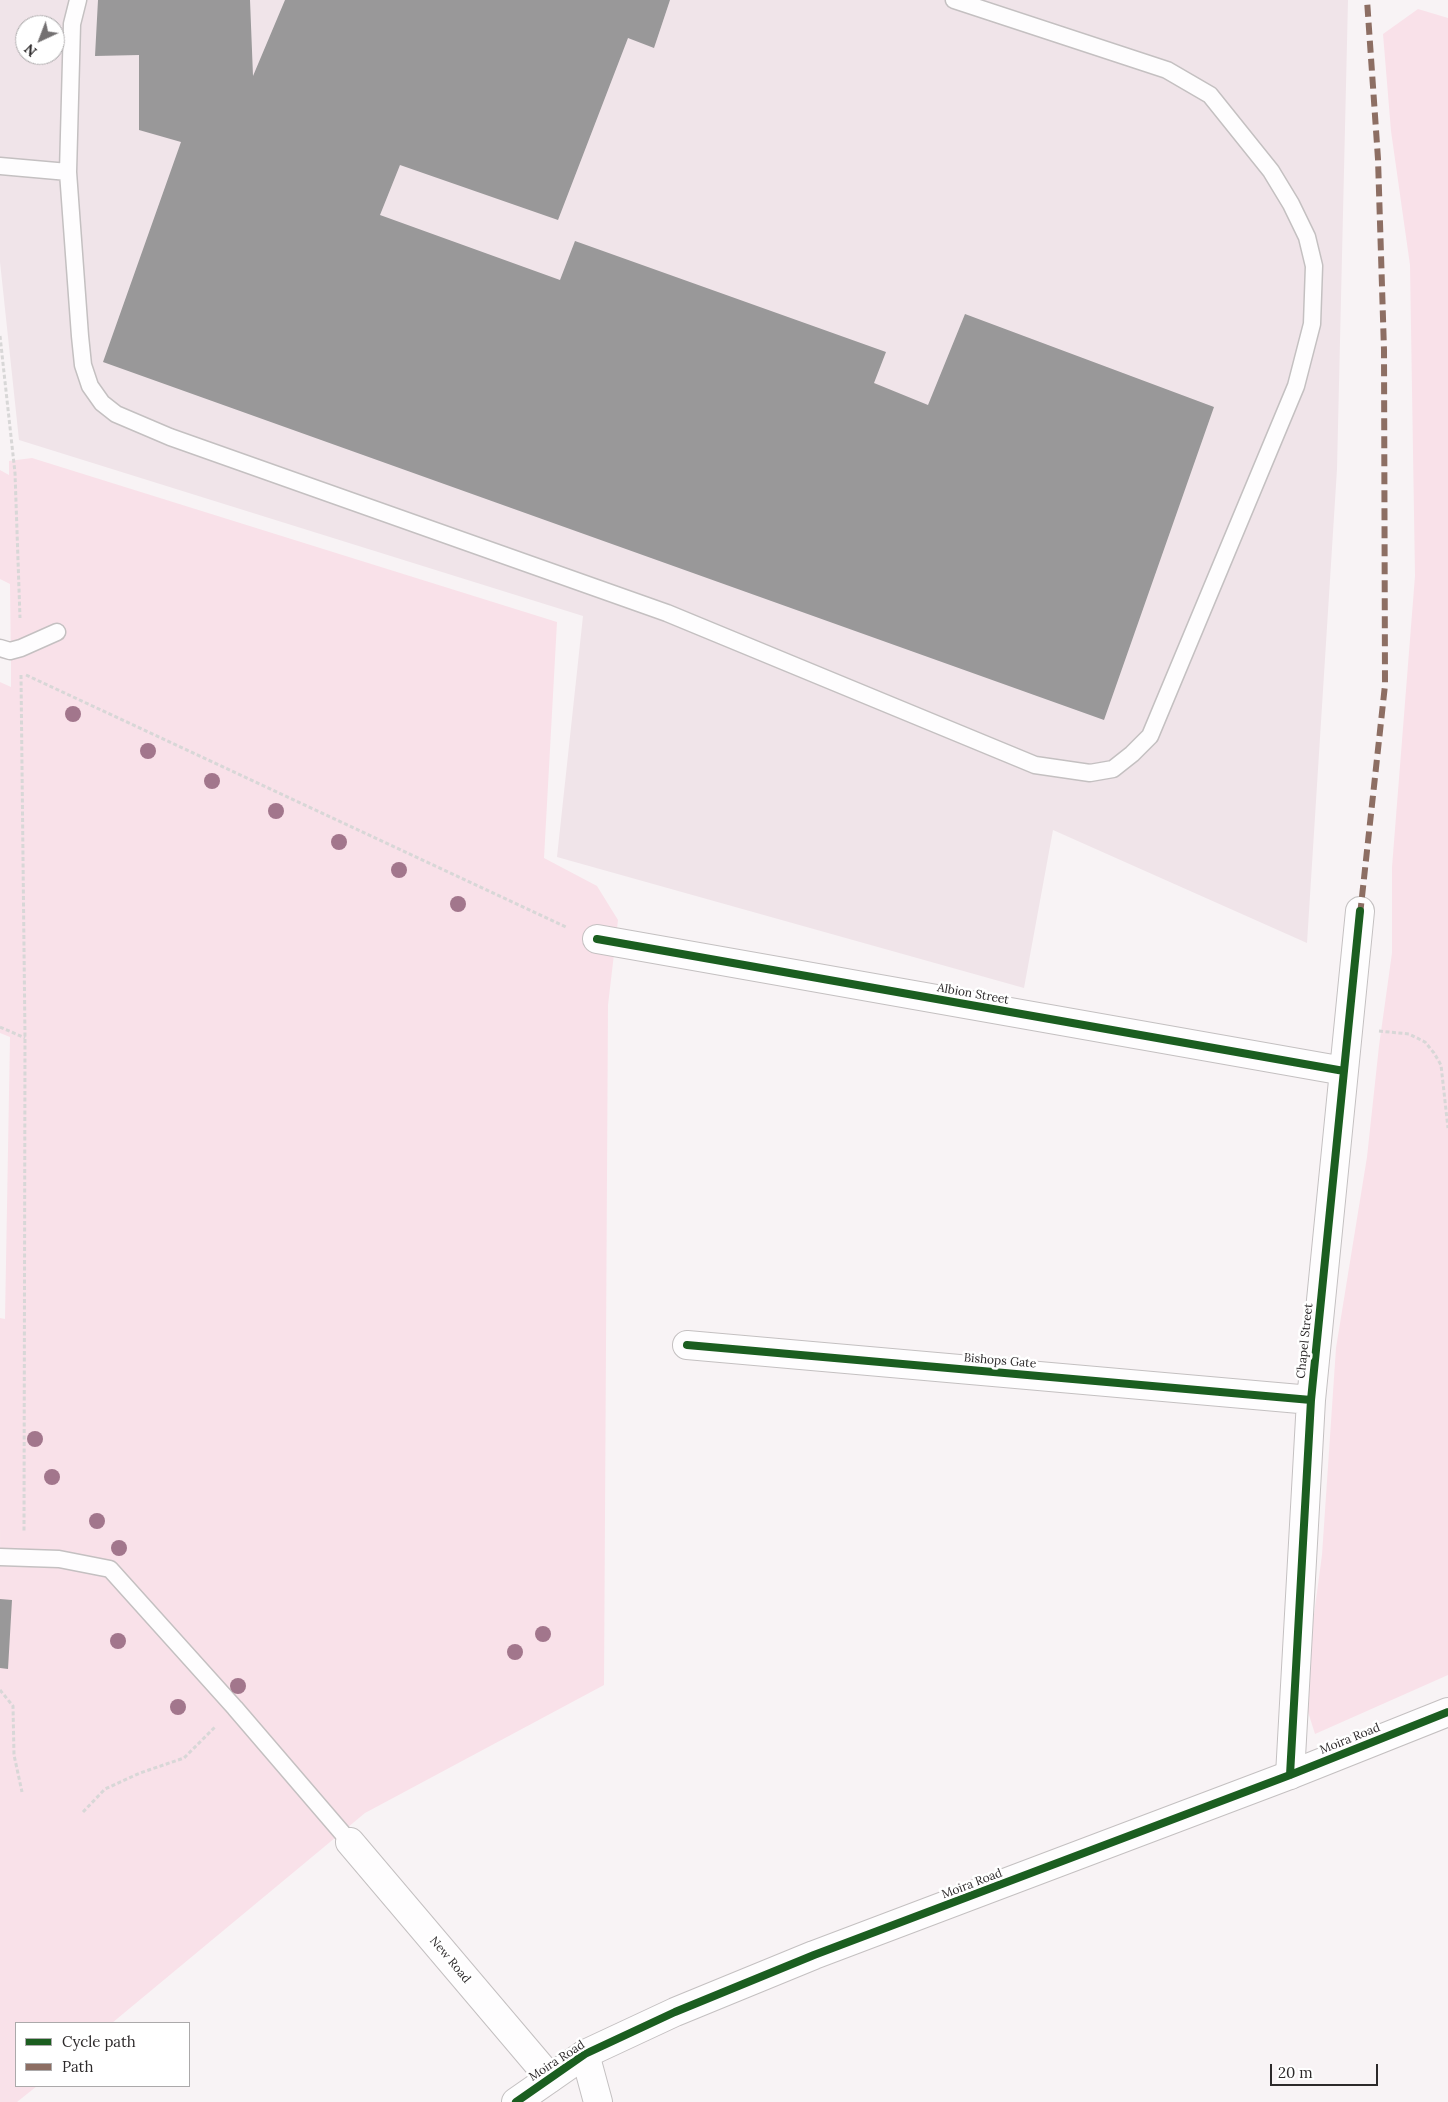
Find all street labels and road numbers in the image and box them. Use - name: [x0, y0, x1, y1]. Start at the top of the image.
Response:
- street label: Albion Street: [936, 981, 1010, 1007]
- street label: Chapel Street: [1294, 1303, 1316, 1379]
- street label: Bishops Gate: [963, 1351, 1037, 1371]
- street label: Moira Road: [1318, 1720, 1382, 1758]
- street label: Moira Road: [940, 1866, 1004, 1902]
- street label: New Road: [426, 1934, 474, 1986]
- street label: Moira Road: [526, 2038, 588, 2084]

